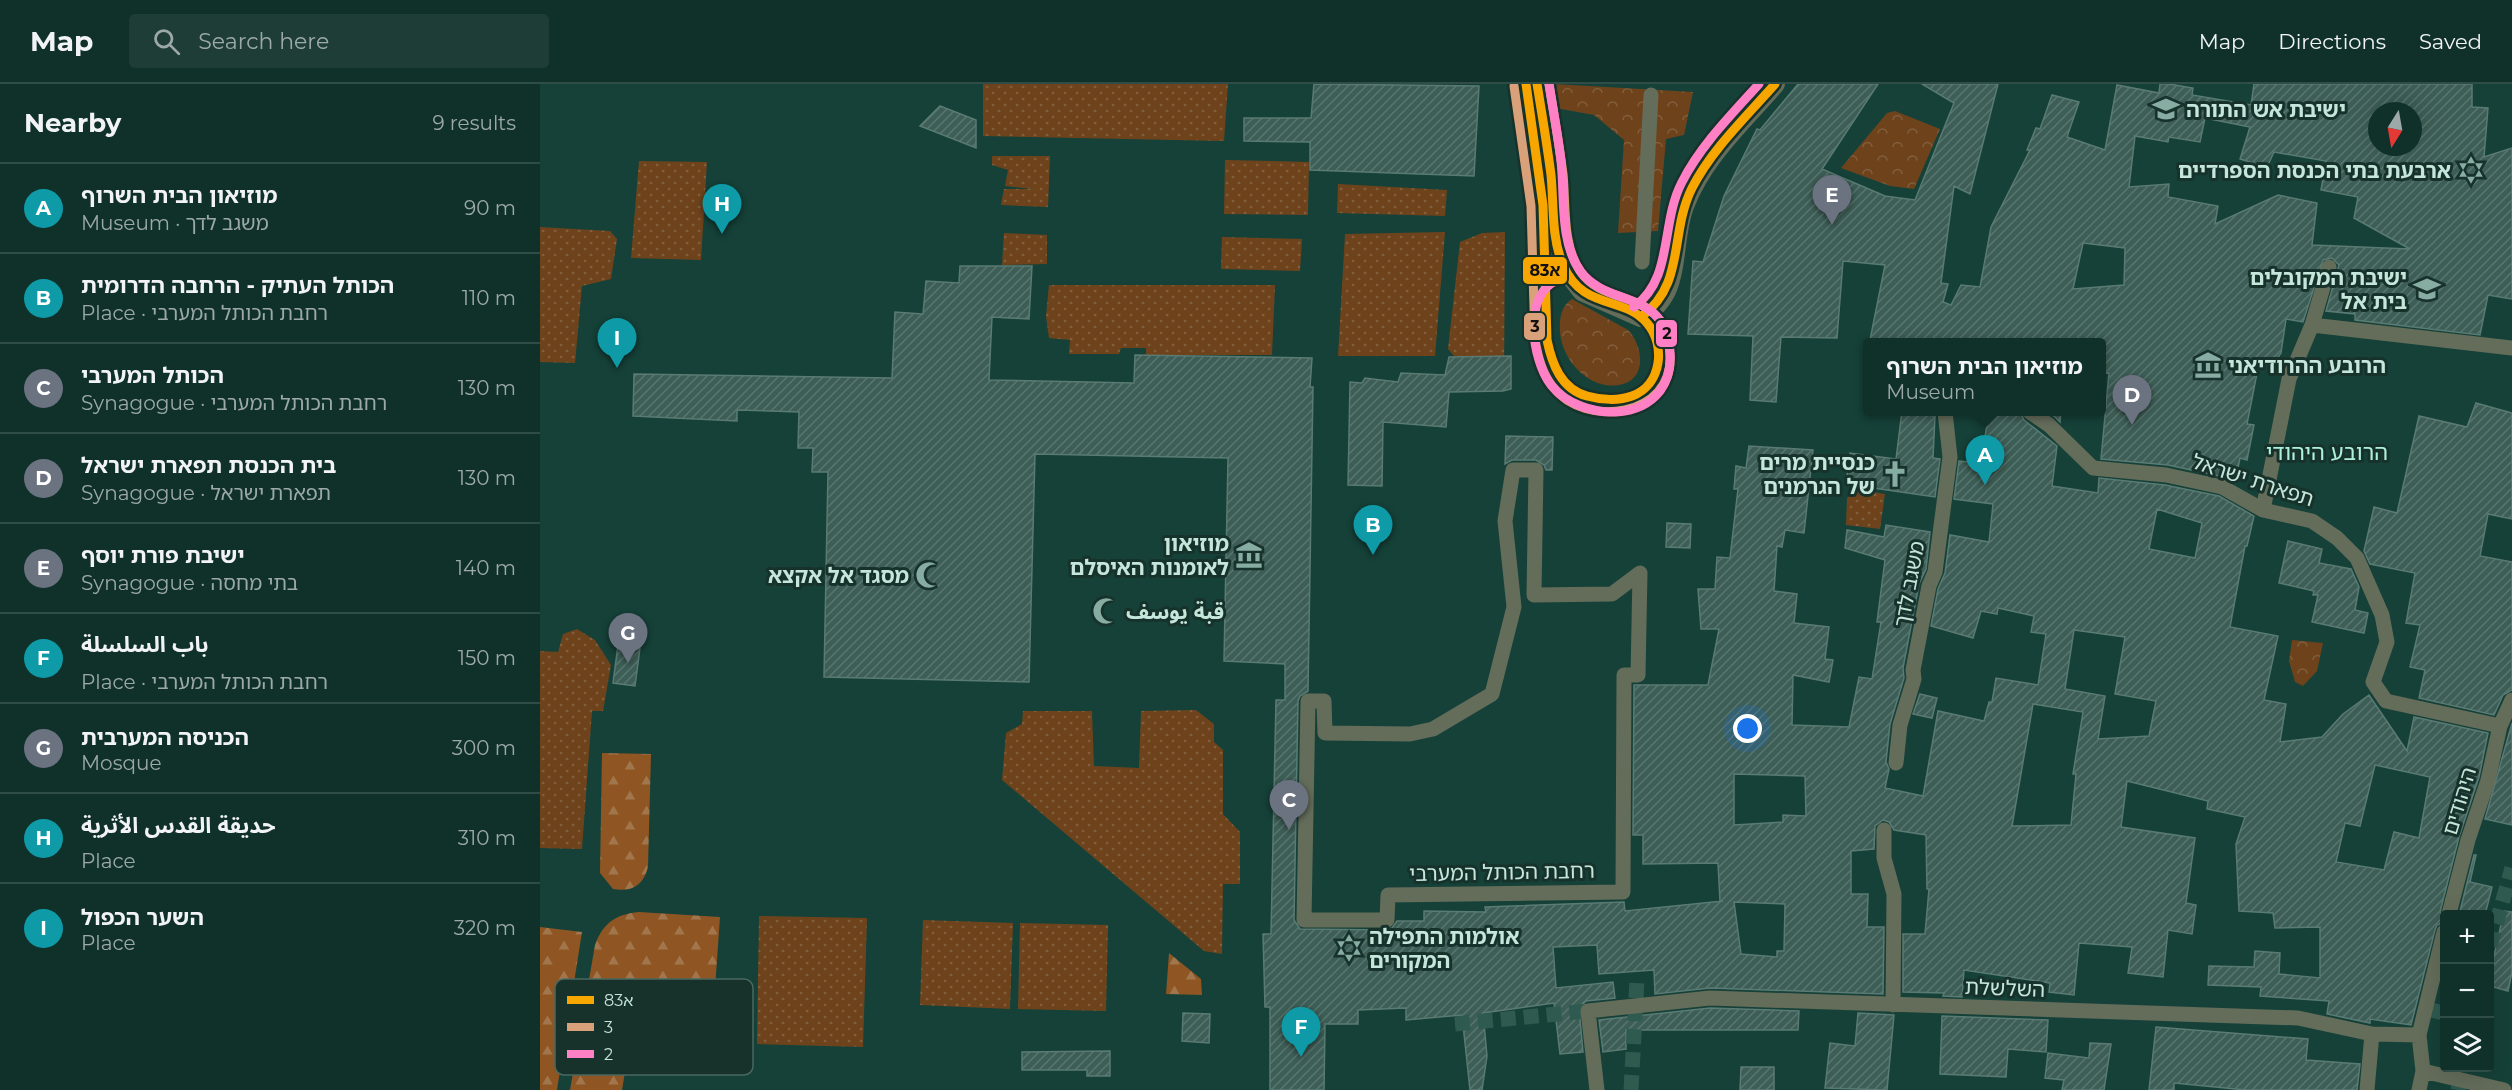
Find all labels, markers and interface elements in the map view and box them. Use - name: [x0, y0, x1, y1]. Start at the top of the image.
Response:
- search box: [129, 14, 549, 68]
- text: Map: [30, 24, 93, 58]
- icon: search: [150, 25, 183, 58]
- text: Search here: [198, 28, 329, 55]
- text: Map: [2199, 29, 2245, 54]
- text: Directions: [2278, 29, 2386, 54]
- text: Saved: [2419, 29, 2482, 54]
- school or university icon: ישיבת אש התורה: [2151, 94, 2181, 124]
- place label: ישיבת אש התורה: [2186, 97, 2346, 122]
- north arrow: [2368, 102, 2422, 156]
- text: Nearby: [24, 107, 121, 139]
- text: 9 results: [432, 111, 516, 135]
- synagogue icon: ארבעת בתי הכנסת הספרדיים: [2456, 155, 2486, 185]
- place label: ארבעת בתי הכנסת הספרדיים: [2178, 158, 2451, 183]
- pin: E: [1812, 176, 1852, 225]
- text: מוזיאון הבית השרוף: [81, 182, 277, 209]
- pin: H: [702, 184, 741, 234]
- text: A: [36, 196, 51, 220]
- text: 90 m: [464, 196, 516, 220]
- text: Museum · משגב לדך: [81, 211, 269, 235]
- line badge: 83א: [1522, 256, 1568, 285]
- text: 83א: [1530, 261, 1561, 280]
- place label: ישיבת המקובלים בית אל: [2250, 265, 2407, 314]
- text: הכותל העתיק - הרחבה הדרומית: [81, 272, 394, 299]
- school or university icon: ישיבת המקובלים בית אל: [2412, 274, 2442, 304]
- text: B: [36, 286, 51, 310]
- text: 110 m: [462, 286, 516, 310]
- text: Place · רחבת הכותל המערבי: [81, 301, 328, 325]
- line badge: 3: [1523, 312, 1546, 341]
- text: 3: [1529, 317, 1540, 336]
- pin: I: [598, 318, 637, 368]
- line badge: 2: [1655, 319, 1678, 348]
- text: 2: [1662, 324, 1672, 343]
- popup: [1863, 338, 2106, 416]
- museum icon: הרובע ההרודיאני: [2193, 350, 2223, 380]
- text: מוזיאון הבית השרוף: [1886, 353, 2083, 380]
- place label: הרובע ההרודיאני: [2228, 353, 2386, 378]
- text: הכותל המערבי: [81, 362, 224, 389]
- text: C: [36, 376, 51, 400]
- text: 130 m: [458, 376, 516, 400]
- pin: D: [2112, 376, 2152, 425]
- text: Museum: [1886, 380, 1975, 404]
- text: Synagogue · רחבת הכותל המערבי: [81, 391, 387, 415]
- pin: A: [1966, 436, 2004, 485]
- district label: הרובע היהודי: [2266, 439, 2388, 466]
- street label: תפארת ישראל: [2189, 449, 2317, 511]
- place label: כנסיית מרים של הגרמנים: [1759, 450, 1875, 499]
- text: בית הכנסת תפארת ישראל: [81, 452, 336, 479]
- church icon: כנסיית מרים של הגרמנים: [1880, 459, 1910, 489]
- text: D: [35, 466, 52, 490]
- text: 130 m: [458, 466, 516, 490]
- text: Synagogue · תפארת ישראל: [81, 481, 331, 505]
- pin: B: [1354, 506, 1392, 555]
- place label: מוזיאון לאומנות האיסלם: [1070, 531, 1229, 580]
- street label: משגב לדך: [1888, 539, 1930, 629]
- museum icon: מוזיאון לאומנות האיסלם: [1234, 540, 1264, 570]
- text: ישיבת פורת יוסף: [81, 542, 245, 569]
- text: E: [37, 556, 50, 580]
- text: 140 m: [456, 556, 516, 580]
- mosque icon: מסגד אל אקצא: [914, 560, 944, 590]
- place label: מסגד אל אקצא: [768, 563, 909, 588]
- text: Synagogue · בתי מחסה: [81, 571, 298, 595]
- mosque icon: قبة يوسف: [1091, 596, 1121, 626]
- place label: قبة يوسف: [1126, 599, 1224, 624]
- pin: G: [608, 614, 647, 663]
- text: باب السلسلة: [81, 631, 208, 658]
- text: F: [37, 646, 50, 670]
- text: 150 m: [458, 646, 516, 670]
- text: Place · רחבת הכותל המערבי: [81, 670, 328, 694]
- your location: [1733, 714, 1762, 743]
- text: הכניסה המערבית: [81, 724, 249, 751]
- text: G: [36, 736, 51, 760]
- text: 300 m: [452, 736, 516, 760]
- text: Mosque: [81, 751, 161, 775]
- street label: היהודים: [2437, 764, 2481, 838]
- pin: C: [1270, 780, 1308, 830]
- text: حديقة القدس الأثرية: [81, 812, 276, 839]
- text: H: [35, 826, 52, 850]
- text: 310 m: [458, 826, 516, 850]
- text: Place: [81, 849, 136, 873]
- street label: רחבת הכותל המערבי: [1409, 858, 1595, 886]
- text: השער הכפול: [81, 904, 204, 931]
- map controls: [2440, 910, 2494, 1072]
- button: +: [2440, 910, 2494, 964]
- text: I: [40, 916, 47, 940]
- text: 320 m: [454, 916, 516, 940]
- place label: אולמות התפילה המקורים: [1369, 924, 1519, 973]
- text: Place: [81, 931, 136, 955]
- synagogue icon: אולמות התפילה המקורים: [1334, 933, 1364, 963]
- button: −: [2440, 964, 2494, 1018]
- street label: השלשלת: [1964, 974, 2046, 1002]
- legend: [555, 979, 753, 1075]
- text: 83א: [604, 991, 633, 1010]
- pin: F: [1282, 1008, 1320, 1057]
- text: 3: [604, 1018, 613, 1037]
- button: layers: [2440, 1018, 2494, 1072]
- text: 2: [604, 1045, 613, 1064]

